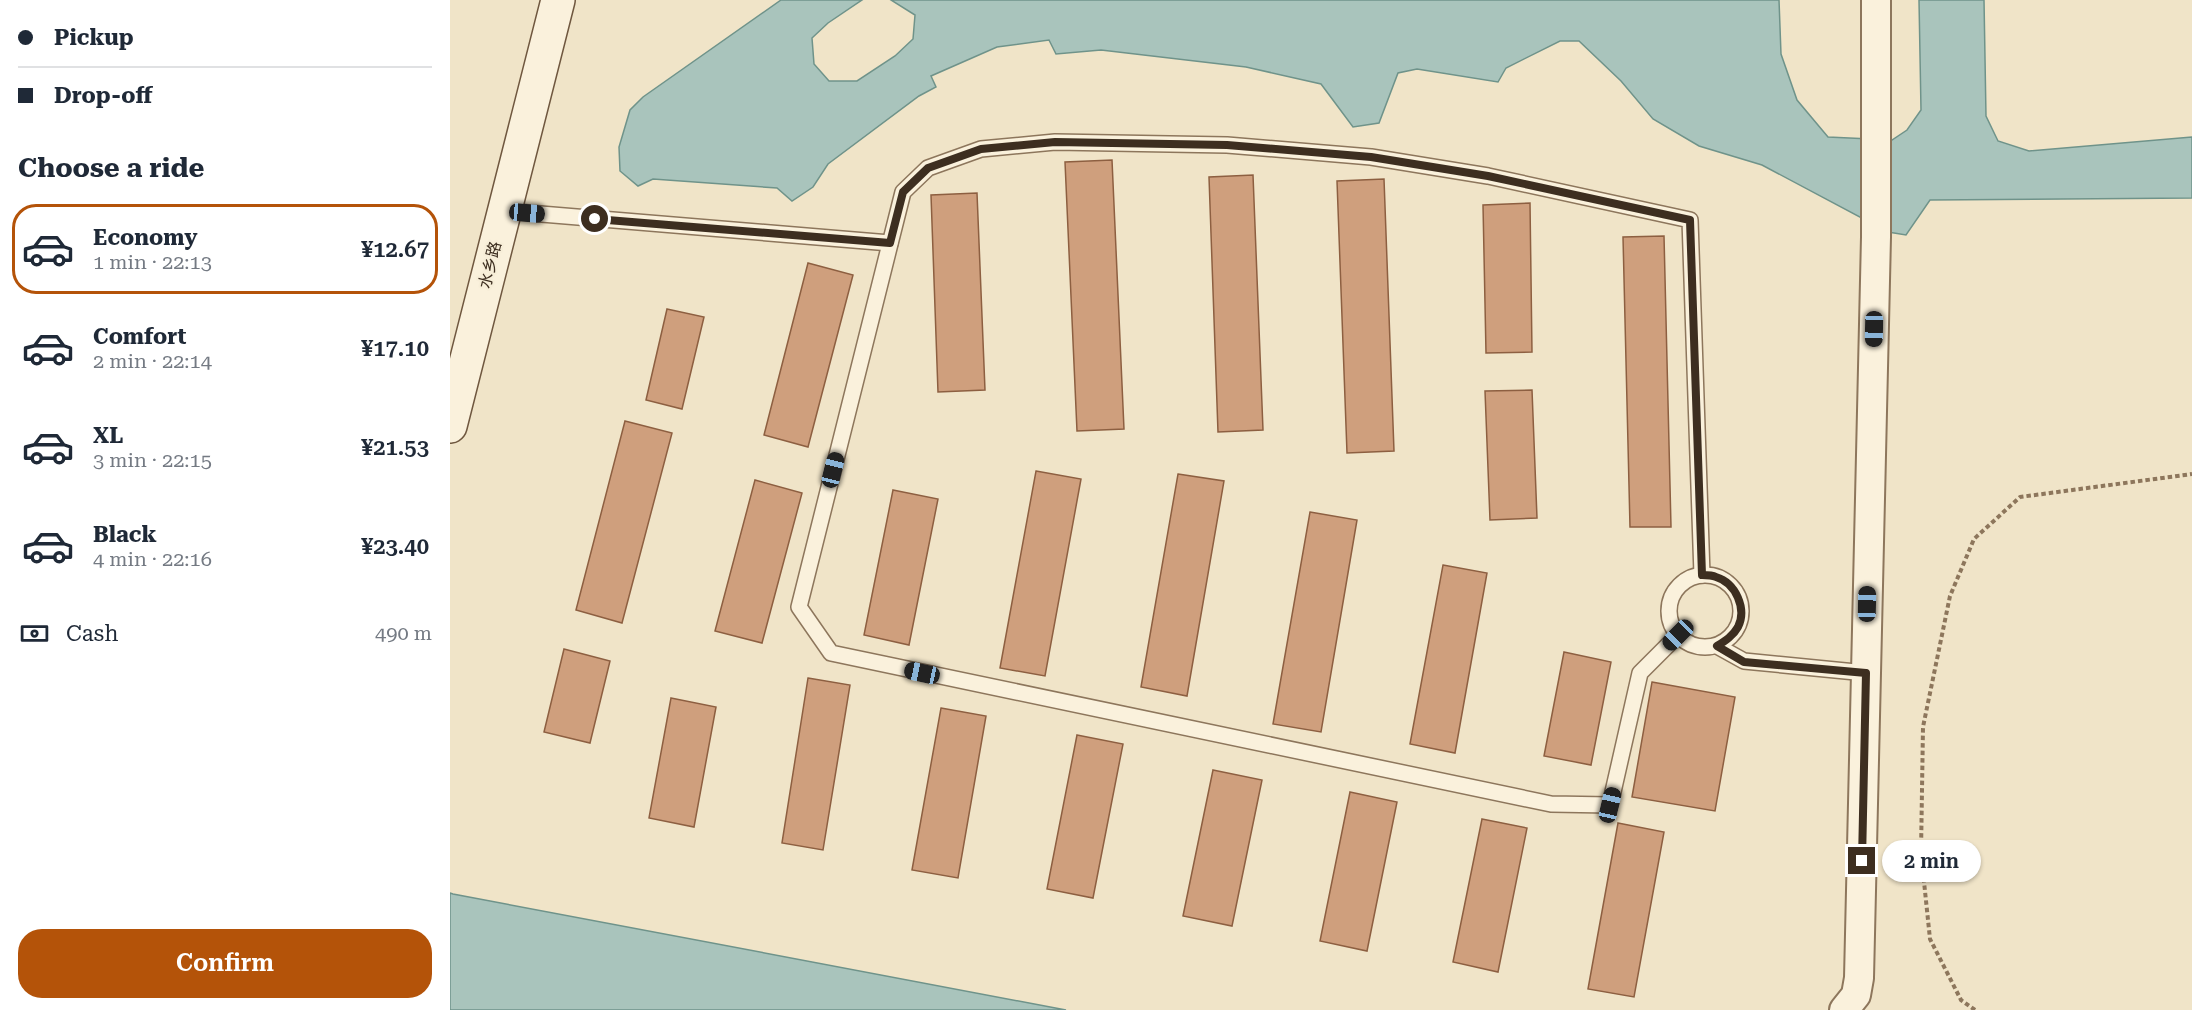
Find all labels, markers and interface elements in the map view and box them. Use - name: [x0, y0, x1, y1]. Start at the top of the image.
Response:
- text: Pickup: [54, 25, 134, 50]
- text: Drop-off: [54, 83, 152, 108]
- text: Choose a ride: [18, 152, 204, 184]
- car: [508, 202, 546, 224]
- route start: [581, 205, 608, 232]
- icon: car: [21, 222, 75, 276]
- text: Economy: [93, 225, 197, 250]
- text: ¥12.67: [361, 237, 429, 262]
- street label: 水乡路: [475, 239, 505, 291]
- text: 1 min · 22:13: [93, 250, 212, 274]
- car: [1865, 311, 1883, 347]
- icon: car: [21, 321, 75, 375]
- text: Comfort: [93, 324, 186, 349]
- text: ¥17.10: [361, 336, 429, 361]
- text: 2 min · 22:14: [93, 349, 212, 373]
- icon: car: [21, 420, 75, 474]
- text: XL: [93, 423, 123, 448]
- text: ¥21.53: [361, 435, 429, 460]
- text: 3 min · 22:15: [93, 448, 212, 472]
- car: [820, 450, 846, 490]
- icon: car: [21, 519, 75, 573]
- text: Black: [93, 522, 157, 547]
- text: ¥23.40: [361, 534, 429, 559]
- text: 4 min · 22:16: [93, 547, 212, 571]
- car: [1858, 586, 1876, 622]
- car: [1659, 616, 1697, 654]
- icon: cash: [18, 617, 51, 650]
- text: Cash: [66, 621, 118, 646]
- text: 490 m: [375, 621, 432, 645]
- car: [903, 660, 941, 686]
- car: [1597, 785, 1623, 825]
- callout: 2 min: [1883, 840, 1982, 882]
- route end: [1848, 847, 1875, 874]
- text: 2 min: [1904, 849, 1959, 873]
- button: Confirm: [18, 929, 432, 998]

